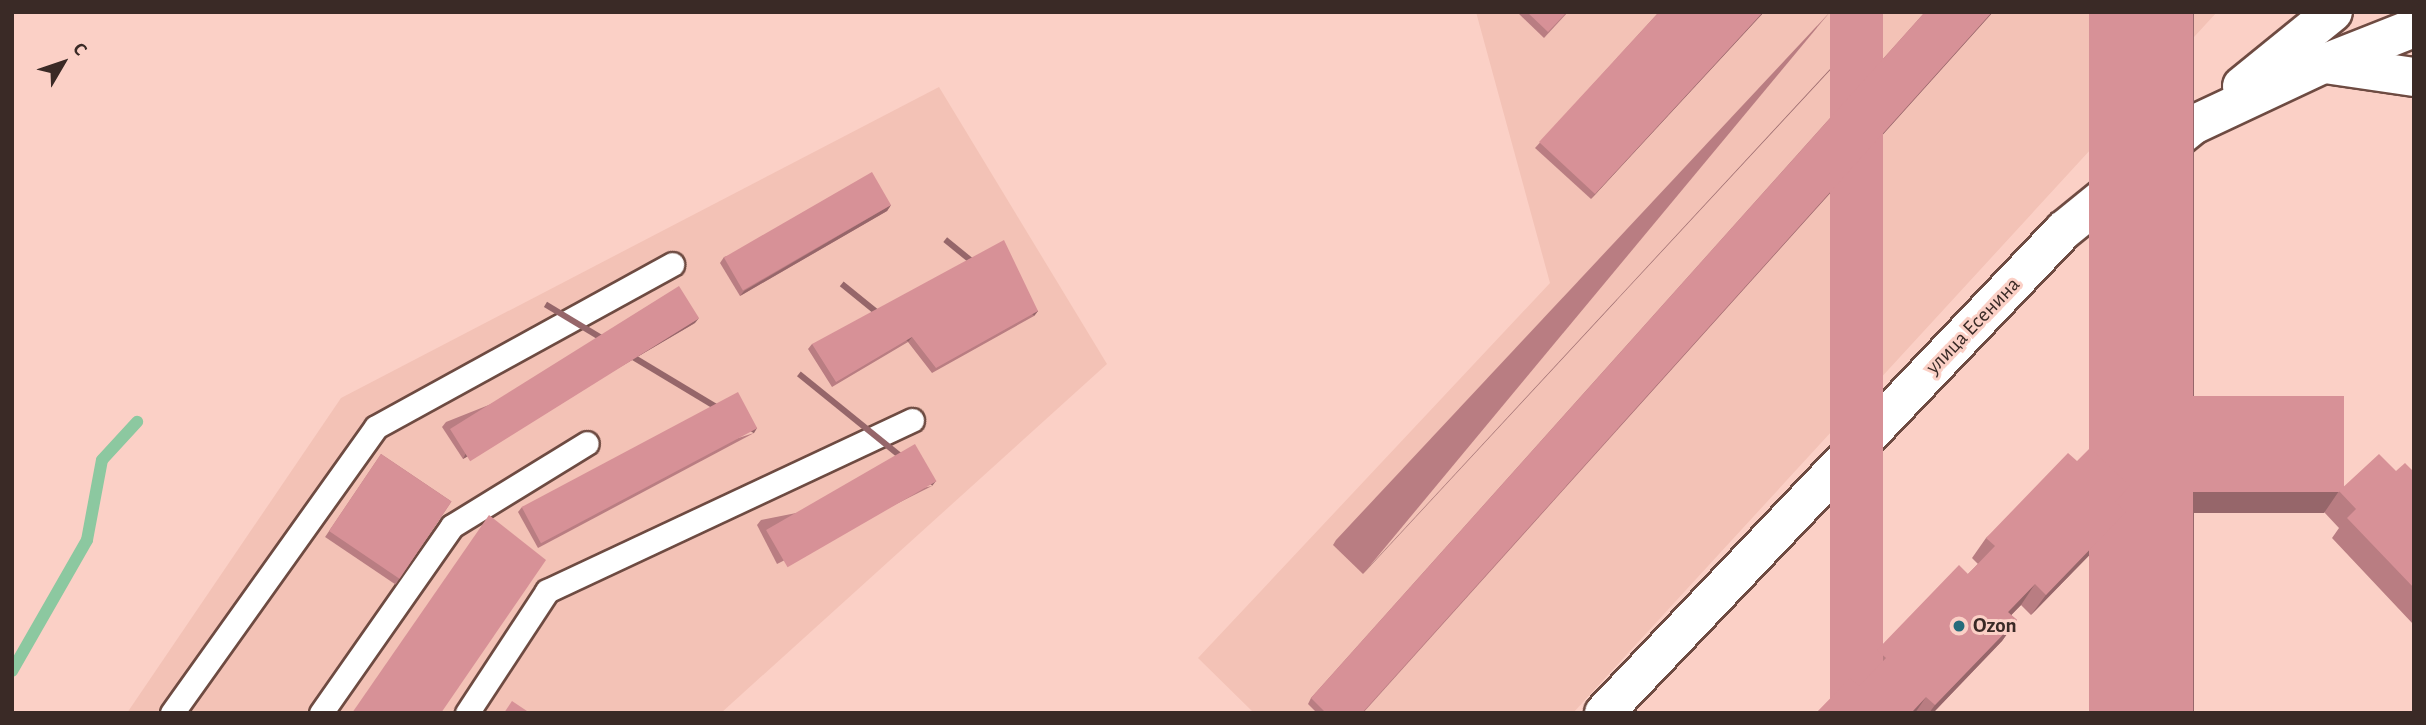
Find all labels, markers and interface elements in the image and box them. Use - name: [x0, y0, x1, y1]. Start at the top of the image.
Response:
- north arrow: [28, 28, 98, 98]
- text: С: [69, 39, 90, 60]
- street label: улица Есенина: [1921, 272, 2025, 380]
- place label: Ozon: [1973, 613, 2017, 639]
- marker: Ozon: [1951, 618, 1967, 634]

